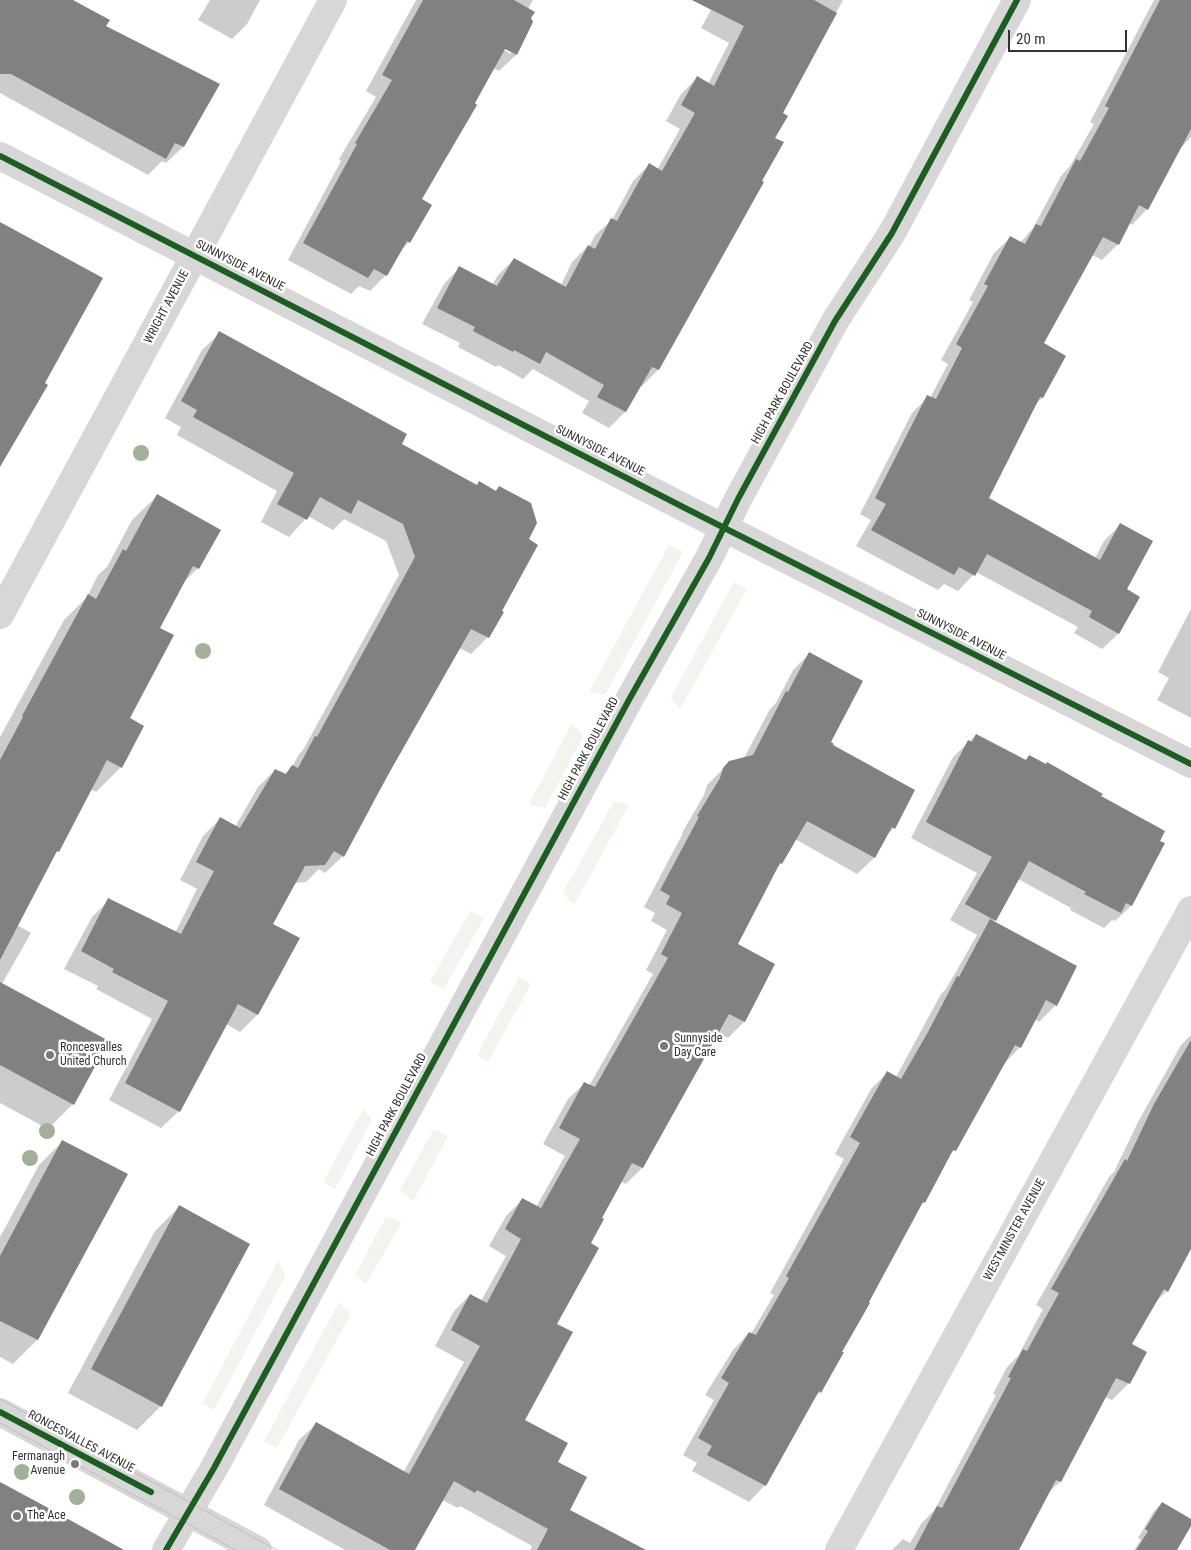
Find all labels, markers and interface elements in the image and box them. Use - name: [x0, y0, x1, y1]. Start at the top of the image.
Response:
- scale bar: [1011, 20, 1130, 52]
- text: 20 m: [1016, 30, 1046, 48]
- street label: SUNNYSIDE AVENUE: [193, 237, 287, 295]
- street label: WRIGHT AVENUE: [142, 268, 192, 346]
- street label: HIGH PARK BOULEVARD: [749, 339, 817, 447]
- street label: SUNNYSIDE AVENUE: [553, 422, 647, 480]
- street label: SUNNYSIDE AVENUE: [914, 606, 1008, 664]
- street label: HIGH PARK BOULEVARD: [556, 695, 622, 803]
- place label: Sunnyside Day Care: [674, 1032, 722, 1060]
- marker: Sunnyside Day Care: [658, 1040, 670, 1052]
- place label: Roncesvalles United Church: [60, 1041, 126, 1069]
- marker: Roncesvalles United Church: [44, 1049, 56, 1061]
- street label: HIGH PARK BOULEVARD: [364, 1051, 430, 1159]
- street label: WESTMINSTER AVENUE: [981, 1177, 1049, 1283]
- street label: RONCESVALLES AVENUE: [25, 1408, 137, 1476]
- place label: Fermanagh Avenue: [12, 1450, 65, 1478]
- marker: Fermanagh Avenue: [69, 1458, 81, 1470]
- place label: The Ace: [27, 1509, 66, 1523]
- marker: The Ace: [11, 1510, 23, 1522]

